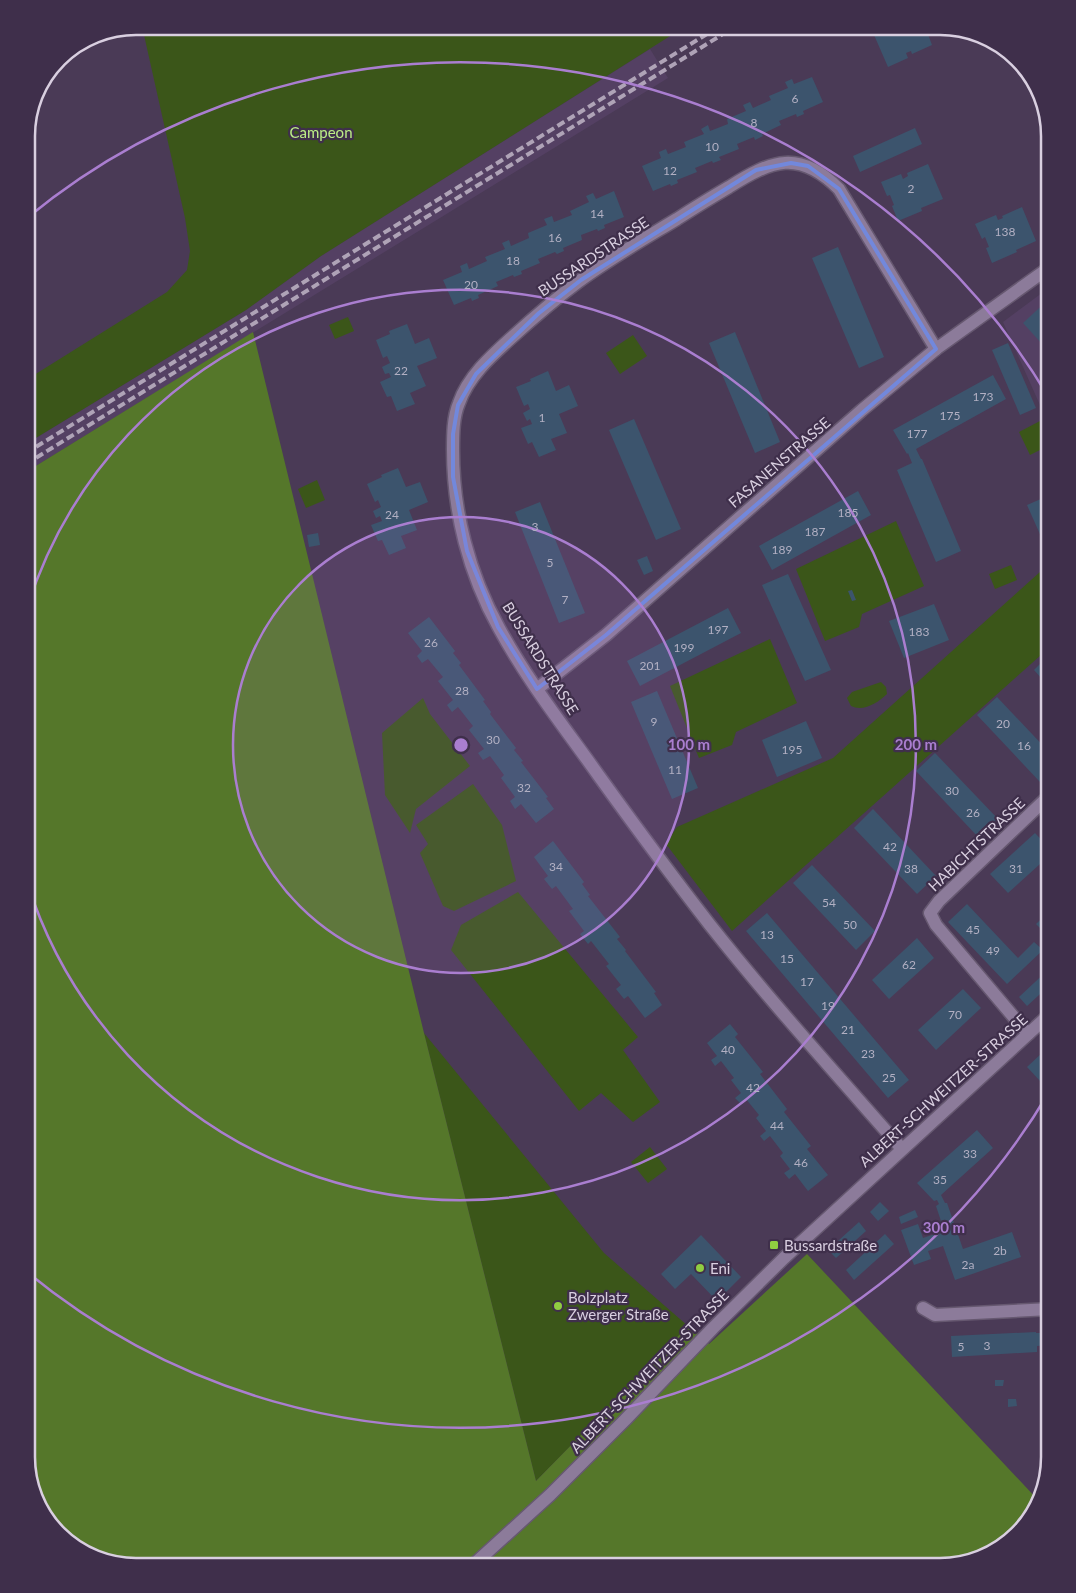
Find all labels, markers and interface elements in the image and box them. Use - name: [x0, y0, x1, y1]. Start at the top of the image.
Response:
- house number: 6: [792, 91, 799, 106]
- house number: 8: [751, 115, 758, 130]
- park label: Campeon: [289, 123, 353, 141]
- house number: 10: [705, 139, 719, 154]
- house number: 12: [663, 163, 677, 178]
- house number: 2: [908, 181, 915, 196]
- house number: 14: [590, 206, 604, 221]
- street label: BUSSARDSTRASSE: [534, 212, 652, 300]
- house number: 138: [995, 224, 1015, 239]
- house number: 16: [548, 230, 562, 245]
- house number: 18: [506, 253, 520, 268]
- house number: 20: [464, 277, 478, 292]
- house number: 22: [394, 363, 408, 378]
- house number: 173: [973, 389, 993, 404]
- house number: 175: [940, 408, 960, 423]
- house number: 1: [539, 410, 546, 425]
- street label: FASANENSTRASSE: [724, 413, 834, 511]
- house number: 177: [907, 426, 927, 441]
- house number: 185: [838, 505, 858, 520]
- house number: 24: [385, 507, 399, 522]
- house number: 3: [532, 519, 539, 534]
- house number: 187: [805, 524, 825, 539]
- house number: 189: [772, 542, 792, 557]
- house number: 5: [547, 555, 554, 570]
- house number: 7: [562, 592, 569, 607]
- street label: BUSSARDSTRASSE: [499, 598, 583, 718]
- house number: 197: [708, 622, 728, 637]
- house number: 183: [909, 624, 929, 639]
- house number: 26: [424, 635, 438, 650]
- house number: 199: [674, 640, 694, 655]
- house number: 201: [640, 658, 660, 673]
- house number: 28: [455, 683, 469, 698]
- house number: 9: [651, 714, 658, 729]
- house number: 20: [996, 716, 1010, 731]
- house number: 30: [486, 732, 500, 747]
- text: 100 m: [668, 735, 710, 753]
- text: 200 m: [895, 735, 937, 753]
- centre of rings: [452, 736, 470, 754]
- house number: 16: [1017, 738, 1031, 753]
- house number: 195: [782, 742, 802, 757]
- house number: 11: [668, 762, 682, 777]
- house number: 32: [517, 780, 531, 795]
- house number: 30: [945, 783, 959, 798]
- street label: HABICHTSTRASSE: [924, 793, 1028, 895]
- house number: 26: [966, 805, 980, 820]
- house number: 42: [883, 839, 897, 854]
- house number: 34: [549, 859, 563, 874]
- house number: 38: [904, 861, 918, 876]
- house number: 31: [1009, 861, 1023, 876]
- house number: 54: [822, 895, 836, 910]
- house number: 50: [843, 917, 857, 932]
- house number: 45: [966, 922, 980, 937]
- house number: 13: [760, 927, 774, 942]
- house number: 49: [986, 943, 1000, 958]
- house number: 15: [780, 951, 794, 966]
- house number: 62: [902, 957, 916, 972]
- house number: 17: [800, 974, 814, 989]
- house number: 19: [821, 998, 835, 1013]
- house number: 70: [948, 1007, 962, 1022]
- street label: ALBERT-SCHWEITZER-STRASSE: [855, 1010, 1031, 1170]
- house number: 21: [841, 1022, 855, 1037]
- house number: 40: [721, 1042, 735, 1057]
- house number: 23: [861, 1046, 875, 1061]
- house number: 25: [882, 1070, 896, 1085]
- house number: 42: [746, 1080, 760, 1095]
- house number: 44: [770, 1118, 784, 1133]
- house number: 33: [963, 1146, 977, 1161]
- house number: 46: [794, 1155, 808, 1170]
- house number: 35: [933, 1172, 947, 1187]
- text: 300 m: [923, 1218, 965, 1236]
- place label: Bussardstraße: [784, 1236, 877, 1254]
- marker: Bussardstraße: [768, 1239, 780, 1251]
- house number: 2b: [993, 1243, 1007, 1258]
- house number: 2a: [962, 1257, 974, 1272]
- place label: Eni: [710, 1259, 730, 1277]
- marker: Eni: [694, 1262, 706, 1274]
- street label: ALBERT-SCHWEITZER-STRASSE: [566, 1286, 732, 1456]
- place label: Bolzplatz Zwerger Straße: [568, 1288, 669, 1323]
- marker: Bolzplatz Zwerger Straße: [552, 1300, 564, 1312]
- house number: 3: [984, 1338, 991, 1353]
- house number: 5: [958, 1339, 965, 1354]

